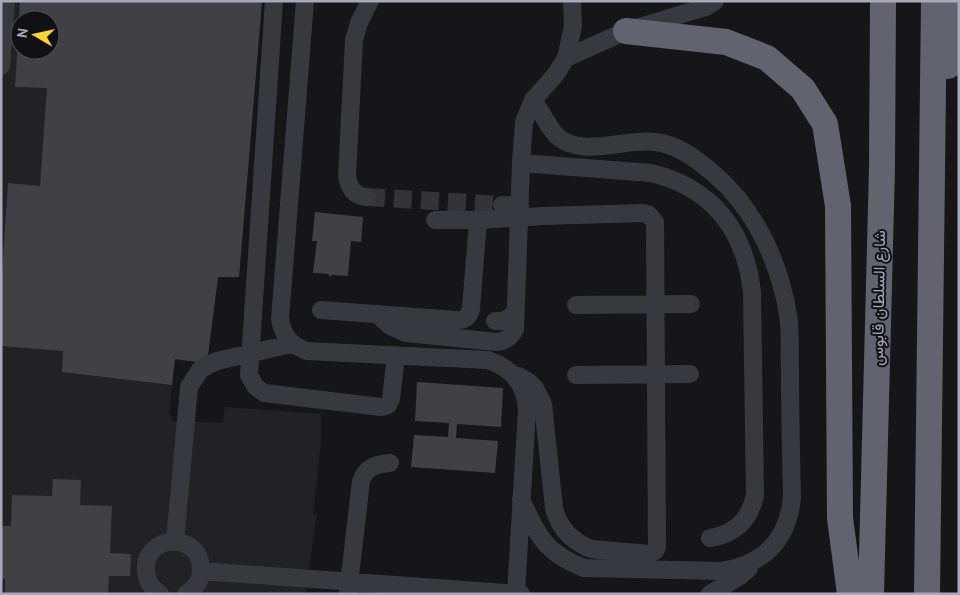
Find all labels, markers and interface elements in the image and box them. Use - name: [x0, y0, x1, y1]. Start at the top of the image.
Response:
- north arrow: [10, 10, 60, 60]
- text: N: [13, 27, 32, 39]
- street label: شارع السلطان قابوس: [867, 230, 891, 366]

